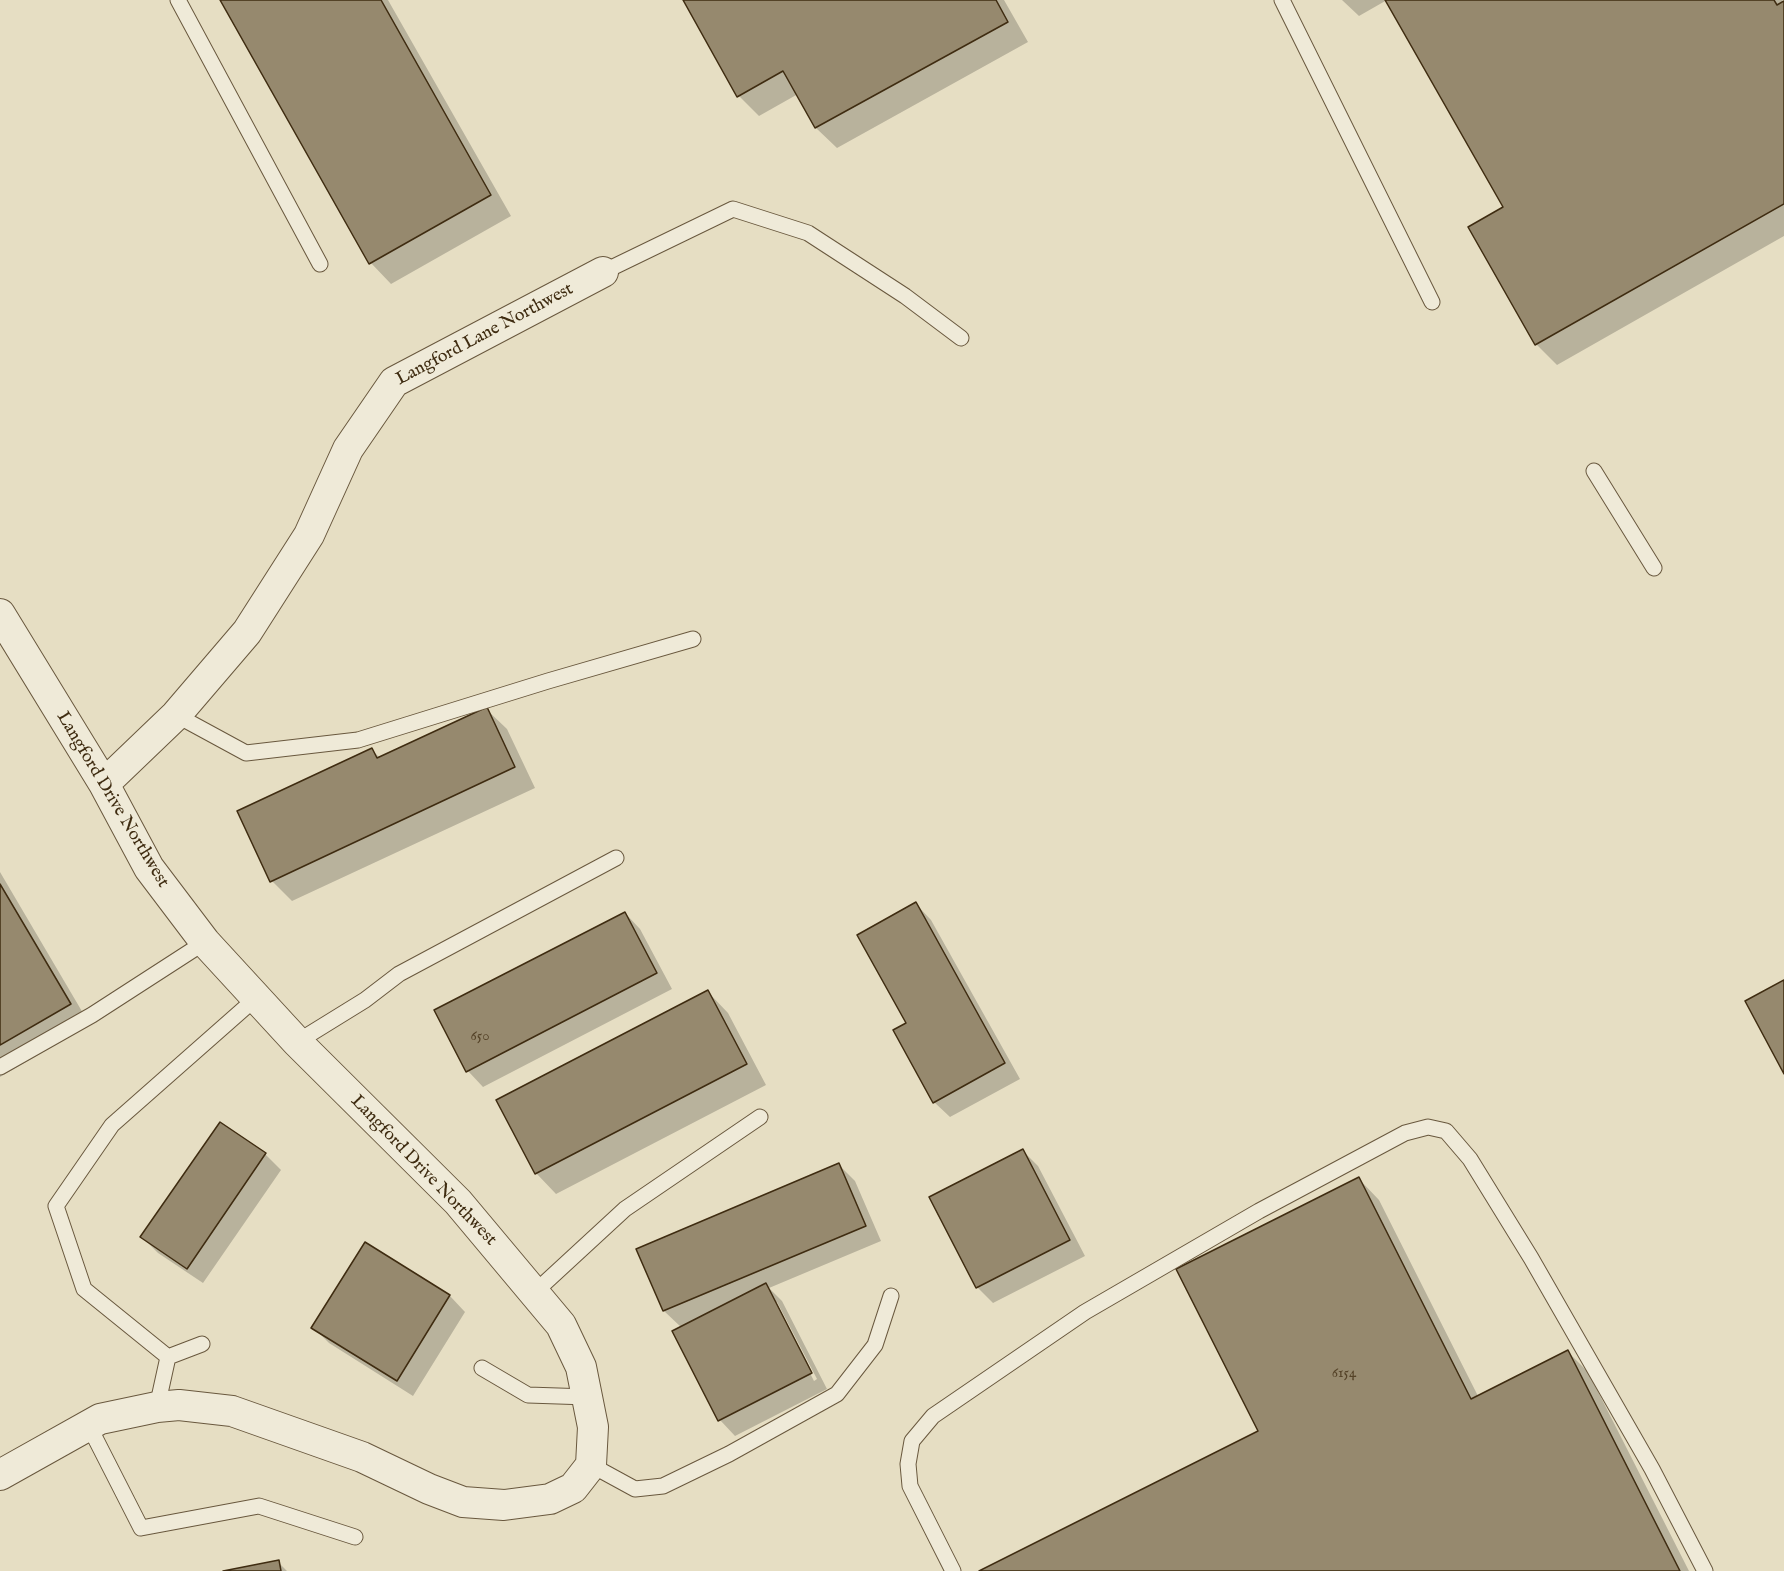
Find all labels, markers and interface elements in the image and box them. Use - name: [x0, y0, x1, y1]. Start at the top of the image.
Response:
- street label: Langford Lane Northwest: [393, 279, 577, 391]
- street label: Langford Drive Northwest: [51, 708, 173, 892]
- house number: 650: [470, 1028, 490, 1046]
- street label: Langford Drive Northwest: [345, 1091, 501, 1251]
- house number: 6154: [1332, 1365, 1356, 1383]

